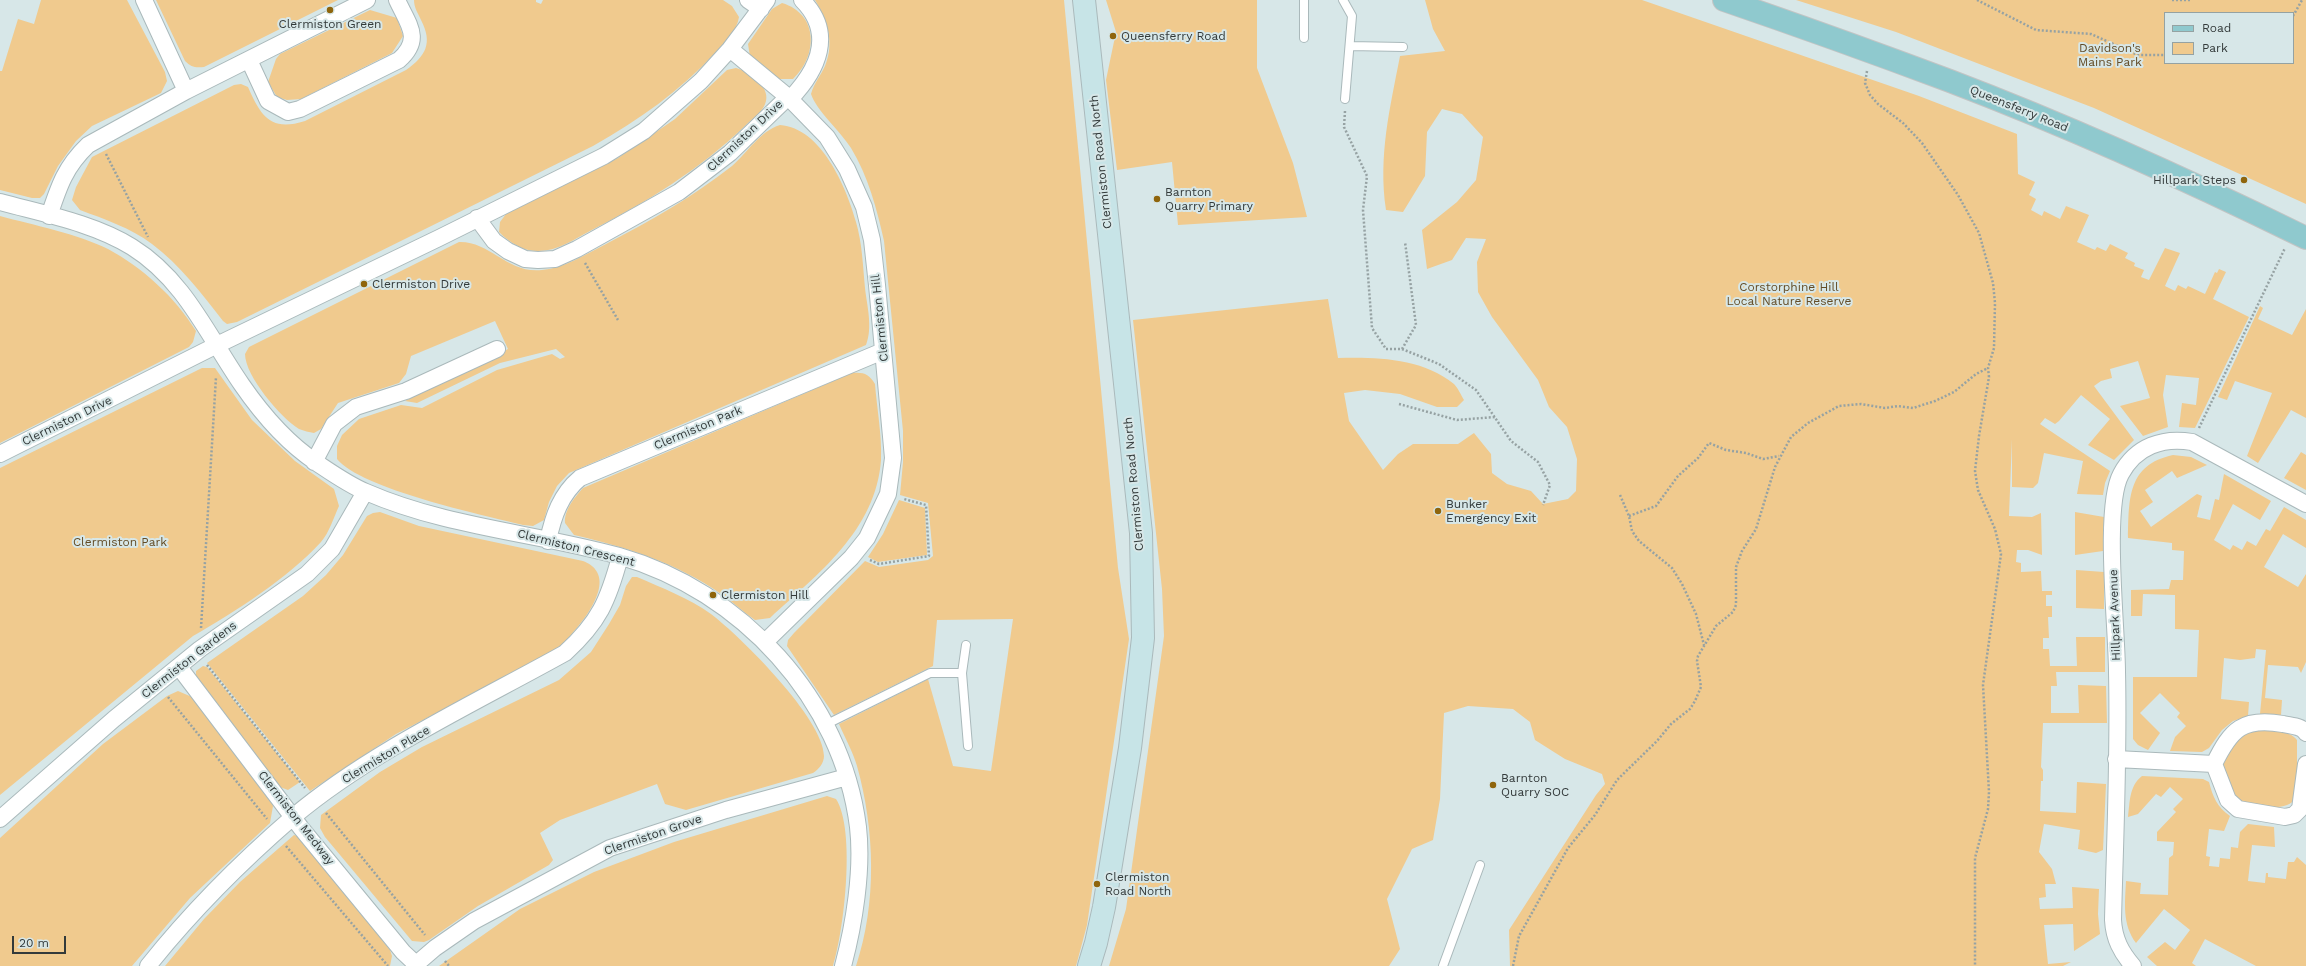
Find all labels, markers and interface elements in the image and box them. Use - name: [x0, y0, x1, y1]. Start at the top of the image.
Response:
- marker: Clermiston Green: [325, 5, 335, 15]
- legend: [2164, 12, 2294, 64]
- place label: Clermiston Green: [278, 17, 382, 31]
- text: Road: [2202, 21, 2231, 35]
- place label: Queensferry Road: [1121, 29, 1226, 43]
- marker: Queensferry Road: [1108, 31, 1118, 41]
- park label: Davidson's Mains Park: [2078, 41, 2142, 69]
- text: Park: [2202, 41, 2228, 55]
- street label: Queensferry Road: [1968, 83, 2070, 135]
- street label: Clermiston Road North: [1087, 94, 1115, 230]
- street label: Clermiston Drive: [704, 97, 786, 175]
- place label: Hillpark Steps: [2153, 173, 2236, 187]
- marker: Hillpark Steps: [2239, 175, 2249, 185]
- place label: Barnton Quarry Primary: [1165, 185, 1253, 213]
- marker: Barnton Quarry Primary: [1152, 194, 1162, 204]
- street label: Clermiston Hill: [868, 274, 892, 362]
- place label: Clermiston Drive: [372, 277, 470, 291]
- marker: Clermiston Drive: [359, 279, 369, 289]
- park label: Corstorphine Hill Local Nature Reserve: [1727, 280, 1851, 308]
- street label: Clermiston Drive: [20, 393, 114, 449]
- street label: Clermiston Park: [652, 403, 744, 453]
- street label: Clermiston Road North: [1121, 416, 1147, 552]
- place label: Bunker Emergency Exit: [1446, 497, 1536, 525]
- marker: Bunker Emergency Exit: [1433, 506, 1443, 516]
- street label: Clermiston Crescent: [516, 526, 636, 570]
- park label: Clermiston Park: [73, 535, 167, 549]
- street label: Hillpark Avenue: [2106, 569, 2124, 661]
- place label: Clermiston Hill: [721, 588, 809, 602]
- marker: Clermiston Hill: [708, 590, 718, 600]
- street label: Clermiston Gardens: [139, 618, 239, 702]
- street label: Clermiston Place: [339, 723, 433, 787]
- street label: Clermiston Medway: [255, 768, 337, 868]
- place label: Barnton Quarry SOC: [1501, 771, 1569, 799]
- marker: Barnton Quarry SOC: [1488, 780, 1498, 790]
- street label: Clermiston Grove: [602, 812, 704, 858]
- place label: Clermiston Road North: [1105, 870, 1171, 898]
- marker: Clermiston Road North: [1092, 879, 1102, 889]
- scale bar: [14, 928, 68, 954]
- text: 20 m: [19, 936, 49, 950]

